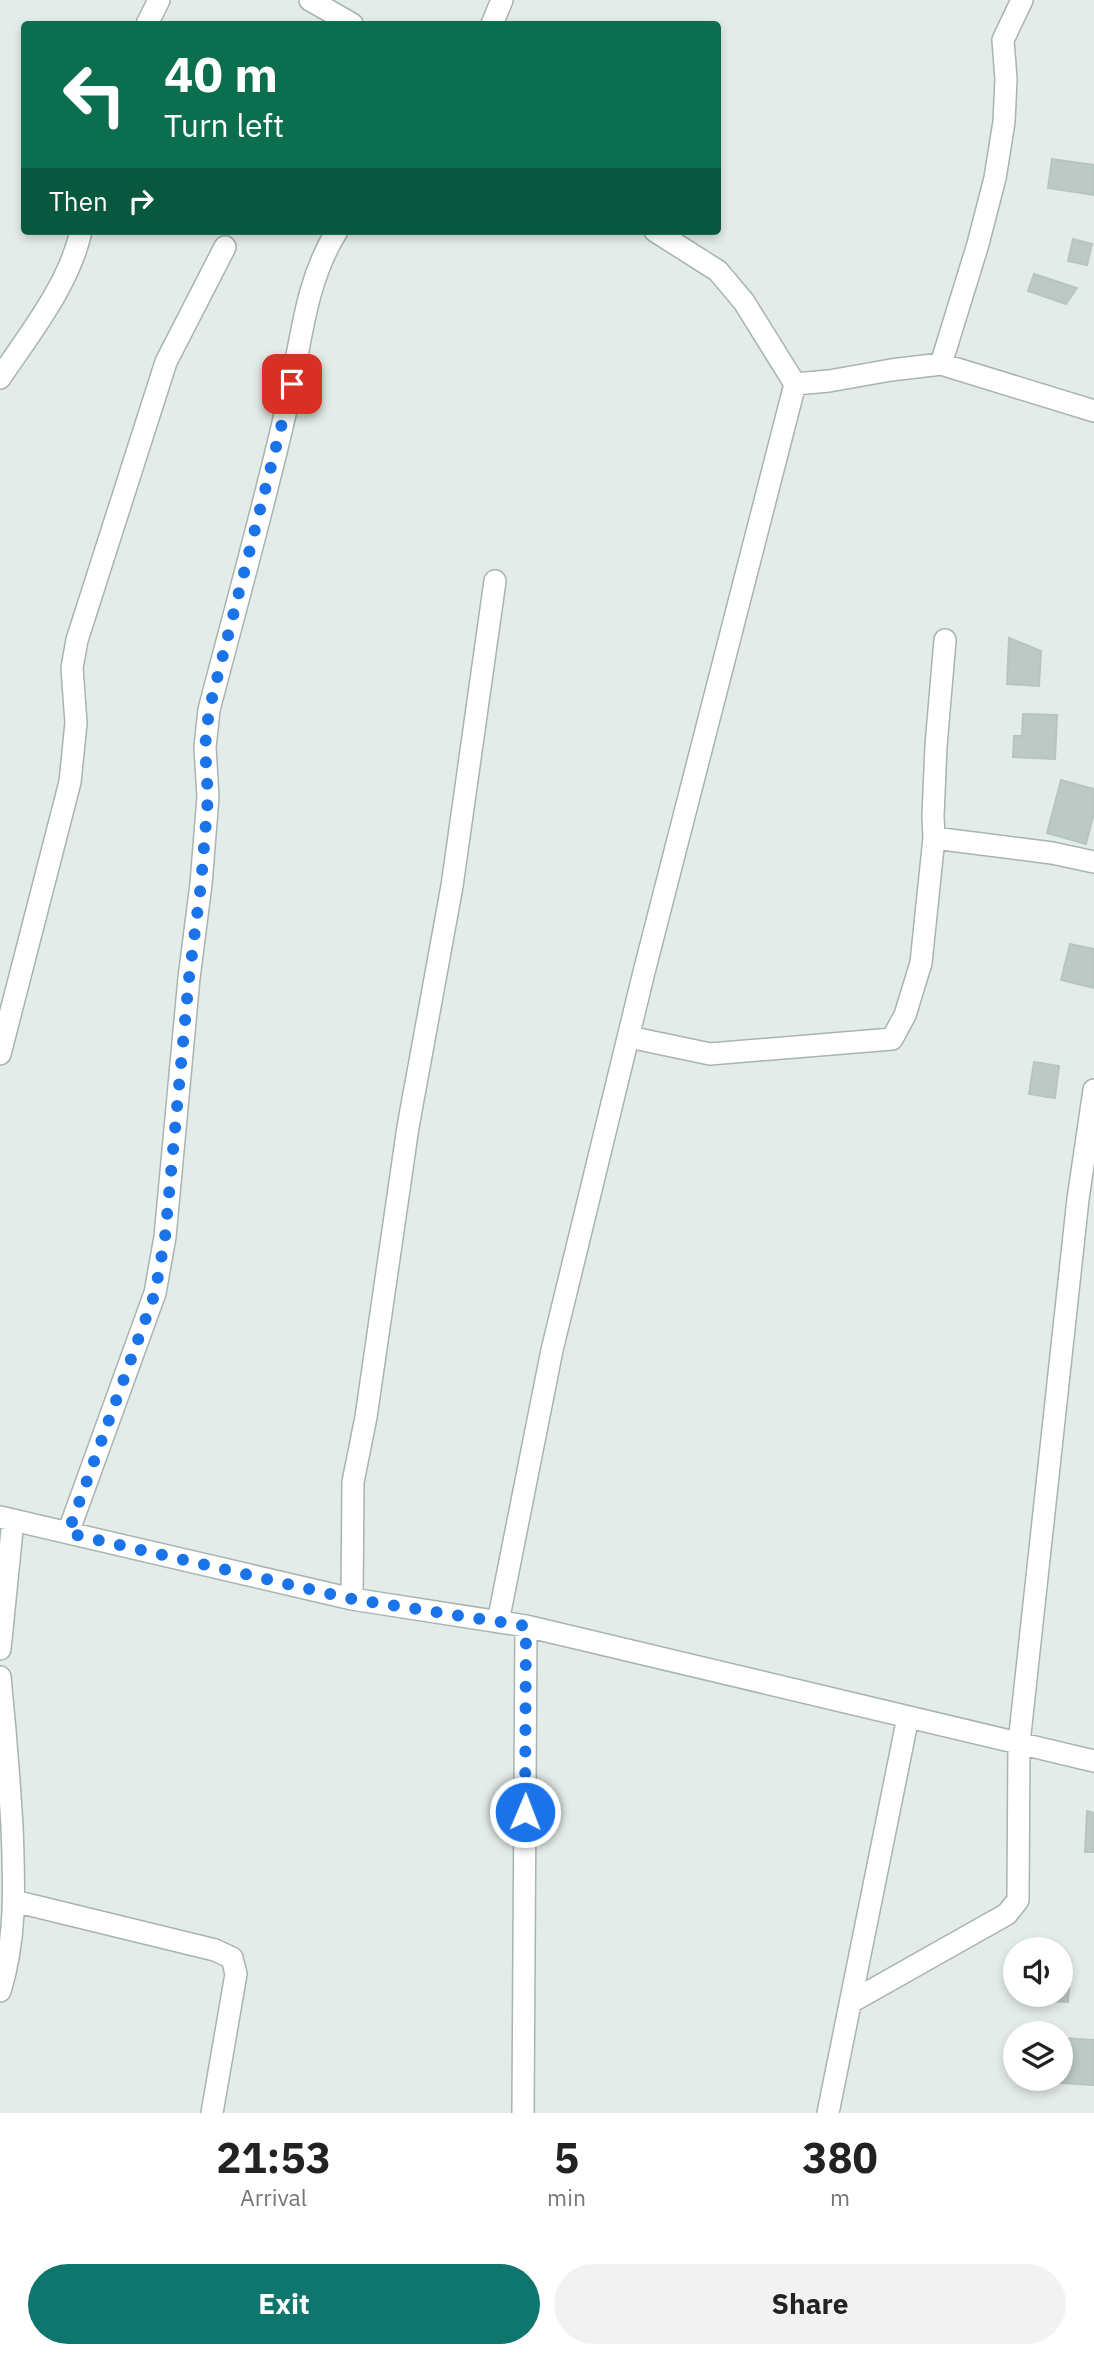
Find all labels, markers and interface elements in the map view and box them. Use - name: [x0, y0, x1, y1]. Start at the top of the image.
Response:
- text: 40 m: [164, 42, 278, 105]
- icon: left: [49, 49, 140, 140]
- text: Turn left: [164, 104, 284, 146]
- icon: right: [122, 182, 160, 220]
- text: Then: [49, 184, 108, 218]
- pin: [262, 354, 322, 414]
- icon: arrive: [273, 365, 311, 403]
- position arrow: [488, 1775, 562, 1849]
- map controls: [1003, 1937, 1073, 2091]
- button: sound: [1003, 1937, 1073, 2007]
- button: layers: [1003, 2021, 1073, 2091]
- text: 21:53: [216, 2130, 331, 2185]
- text: 5: [554, 2130, 579, 2185]
- text: 380: [802, 2130, 878, 2185]
- text: Arrival: [240, 2182, 307, 2212]
- text: min: [547, 2182, 586, 2212]
- text: m: [830, 2182, 850, 2212]
- button: Exit: [28, 2264, 540, 2344]
- button: Share: [554, 2264, 1066, 2344]

